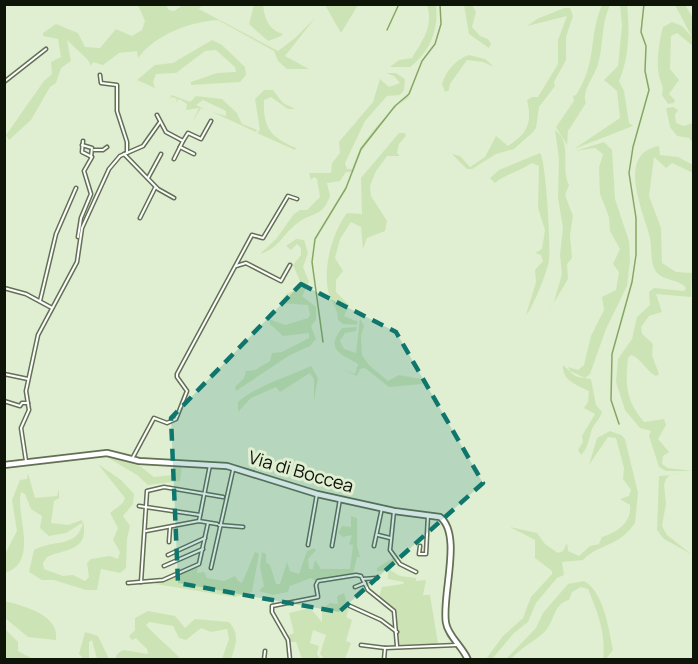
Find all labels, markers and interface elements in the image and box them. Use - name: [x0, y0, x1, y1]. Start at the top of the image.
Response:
- street label: Via di Boccea: [246, 445, 357, 497]

